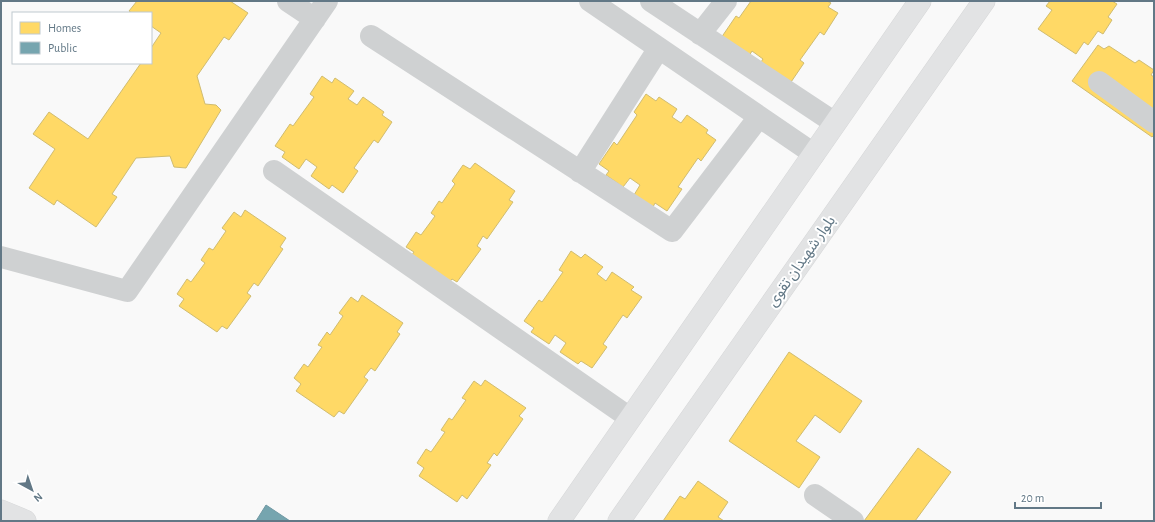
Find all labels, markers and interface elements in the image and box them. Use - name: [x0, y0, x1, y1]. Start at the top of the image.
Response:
- legend: [12, 12, 152, 64]
- text: Homes: [48, 22, 81, 34]
- text: Public: [48, 42, 77, 54]
- street label: بلوار شهیدان تقوی: [765, 213, 839, 310]
- north arrow: [12, 470, 52, 510]
- scale bar: [1015, 484, 1101, 510]
- text: N: [32, 491, 45, 504]
- text: 20 m: [1021, 492, 1044, 504]

